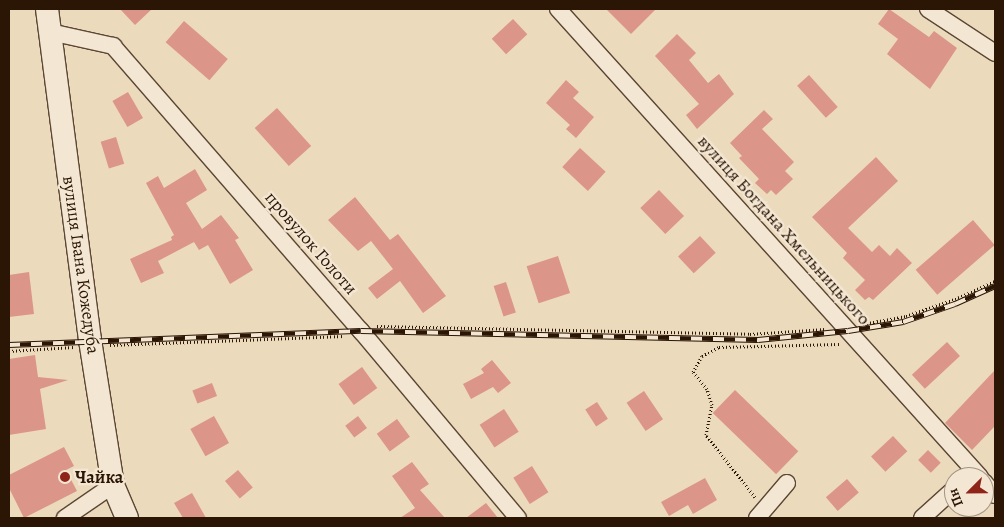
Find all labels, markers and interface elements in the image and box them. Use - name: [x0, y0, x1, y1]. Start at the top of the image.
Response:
- street label: вулиця Богдана Хмельницького: [693, 131, 875, 329]
- street label: вулиця Івана Кожедуба: [58, 174, 104, 356]
- street label: провулок Голоти: [260, 187, 362, 299]
- place label: Чайка: [75, 466, 123, 488]
- north arrow: [944, 467, 994, 517]
- marker: Чайка: [59, 471, 71, 483]
- text: Пн: [943, 486, 968, 510]

